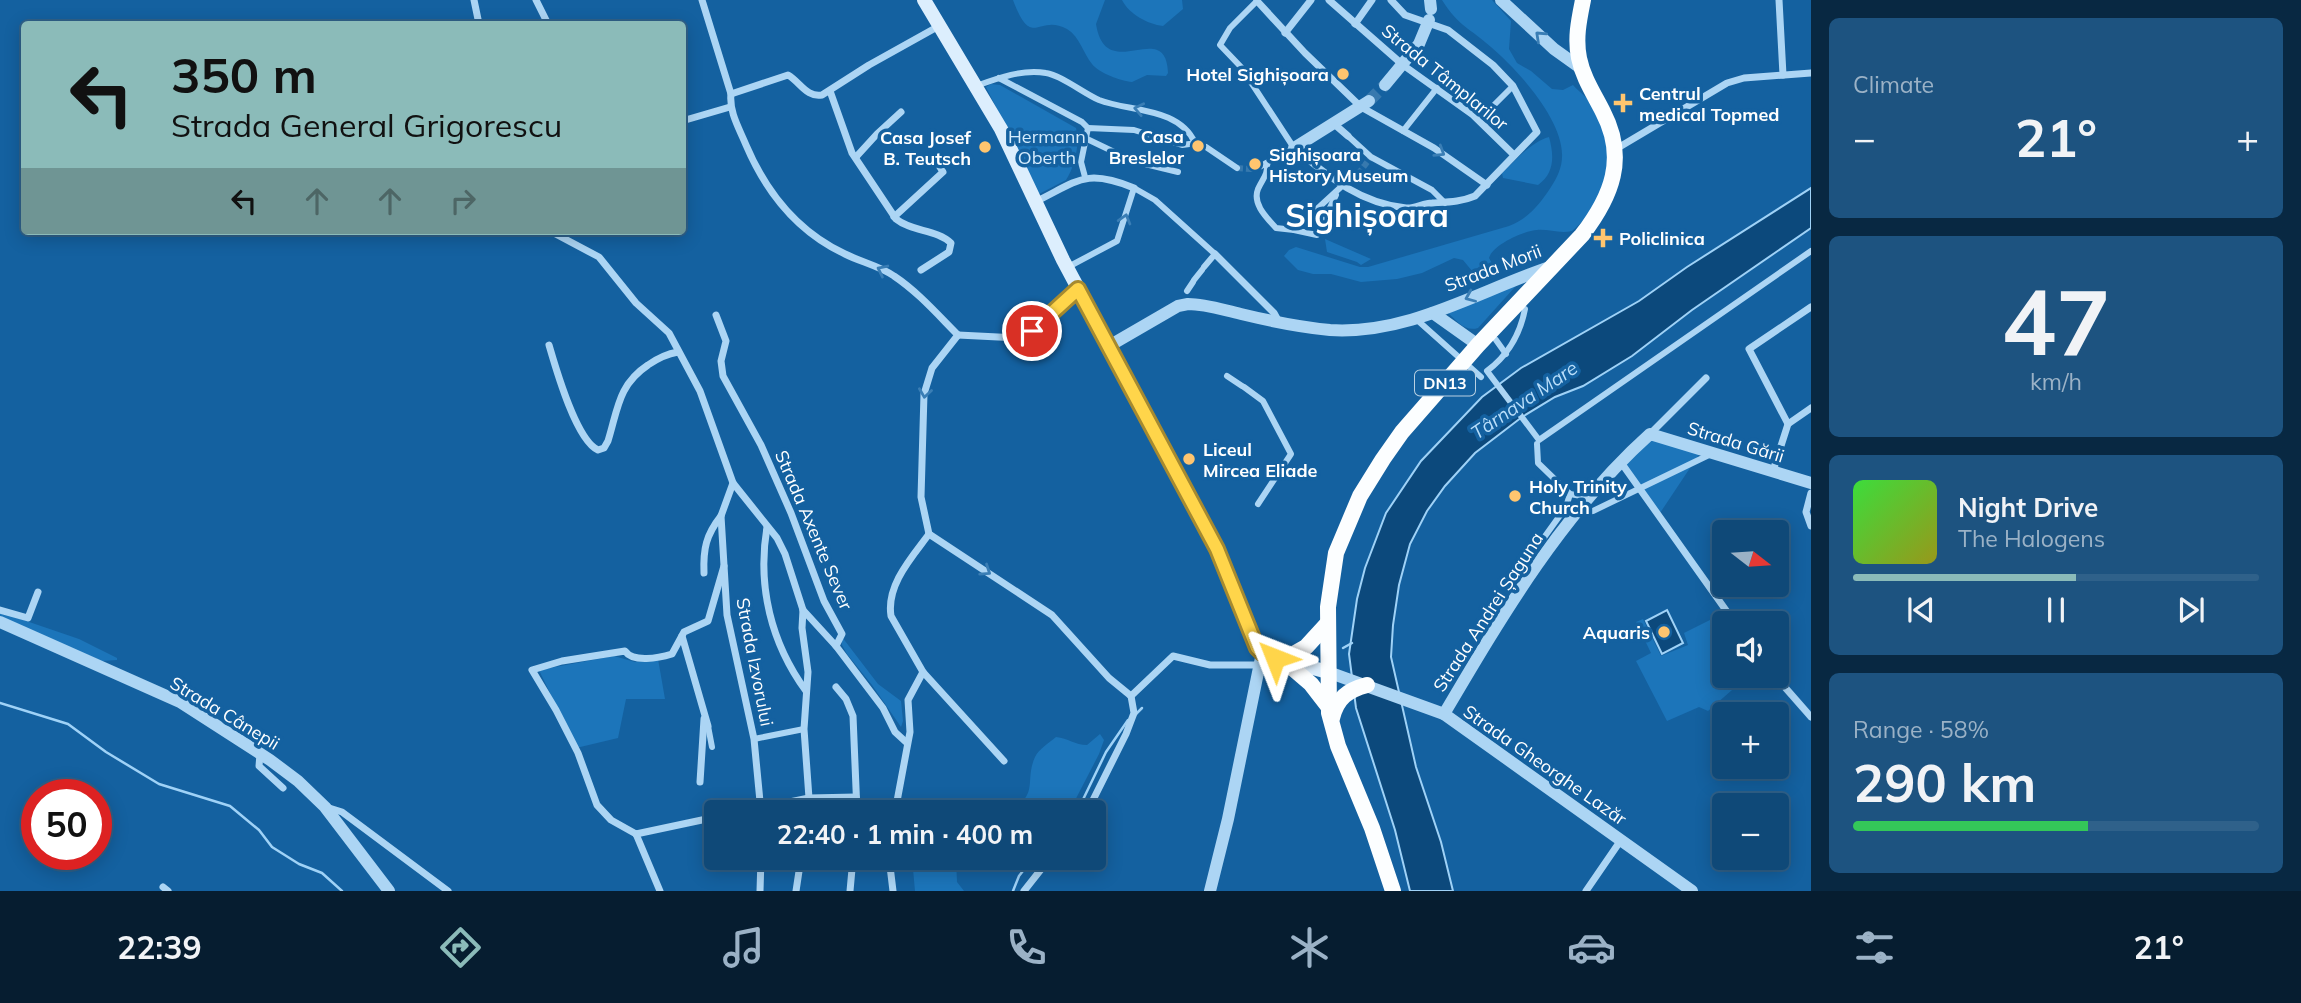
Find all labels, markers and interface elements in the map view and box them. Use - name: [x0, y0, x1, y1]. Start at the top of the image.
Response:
- street label: Strada Tâmplarilor: [1377, 19, 1513, 135]
- one-way arrow: [1535, 32, 1548, 44]
- text: 350 m: [171, 44, 317, 105]
- icon: left: [56, 49, 147, 140]
- place label: Hotel Sighișoara: [1186, 63, 1329, 86]
- marker: Hotel Sighișoara: [1335, 66, 1351, 82]
- text: Climate: [1853, 70, 1934, 99]
- place label: Centrul medical Topmed: [1639, 82, 1779, 126]
- marker: Centrul medical Topmed: [1613, 93, 1633, 113]
- one-way arrow: [1133, 103, 1145, 117]
- text: Strada General Grigorescu: [171, 105, 562, 145]
- text: 21°: [2015, 105, 2097, 170]
- text: −: [1853, 114, 1876, 162]
- text: +: [2236, 114, 2259, 162]
- park label: Hermann Oberth: [1008, 125, 1086, 169]
- place label: Casa Breslelor: [1109, 125, 1185, 169]
- place label: Casa Josef B. Teutsch: [880, 126, 971, 170]
- marker: Casa Breslelor: [1190, 138, 1206, 154]
- marker: Casa Josef B. Teutsch: [977, 139, 993, 155]
- place label: Sighișoara History Museum: [1269, 143, 1408, 187]
- one-way arrow: [1432, 143, 1445, 156]
- marker: Sighișoara History Museum: [1247, 156, 1263, 172]
- icon: left: [225, 182, 263, 220]
- icon: ahead: [298, 182, 336, 220]
- icon: ahead: [371, 182, 409, 220]
- icon: right: [444, 182, 482, 220]
- district label: Sighișoara: [1285, 195, 1449, 236]
- one-way arrow: [1117, 213, 1132, 225]
- place label: Policlinica: [1619, 227, 1705, 250]
- marker: Policlinica: [1593, 228, 1613, 248]
- street label: Strada Morii: [1441, 239, 1545, 297]
- text: 47: [2001, 264, 2111, 378]
- one-way arrow: [877, 265, 889, 279]
- one-way arrow: [1465, 289, 1477, 303]
- pin: [1002, 301, 1062, 361]
- icon: arrive: [1013, 312, 1051, 350]
- water label: Târnava Mare: [1466, 356, 1582, 444]
- text: km/h: [2030, 367, 2082, 396]
- road number: DN13: [1415, 370, 1475, 396]
- one-way arrow: [918, 387, 933, 399]
- street label: Strada Gării: [1685, 416, 1787, 468]
- place label: Liceul Mircea Eliade: [1203, 438, 1318, 482]
- street label: Strada Axente Sever: [770, 447, 858, 614]
- marker: Liceul Mircea Eliade: [1181, 451, 1197, 467]
- place label: Holy Trinity Church: [1529, 475, 1627, 519]
- marker: Holy Trinity Church: [1507, 488, 1523, 504]
- text: Night Drive: [1958, 491, 2098, 524]
- north arrow: [1712, 520, 1788, 597]
- map controls: [1712, 520, 1789, 870]
- text: The Halogens: [1958, 524, 2105, 553]
- street label: Strada Andrei Șaguna: [1428, 528, 1548, 696]
- one-way arrow: [978, 563, 991, 576]
- icon: previous: [1902, 591, 1940, 629]
- icon: pause: [2037, 591, 2075, 629]
- icon: next: [2172, 591, 2210, 629]
- street label: Strada Izvorului: [731, 596, 779, 728]
- button: sound: [1712, 611, 1789, 688]
- position arrow: [1238, 621, 1312, 695]
- place label: Aquaris: [1583, 621, 1650, 644]
- marker: Aquaris: [1656, 624, 1672, 640]
- street label: Strada Cânepii: [166, 671, 284, 755]
- street label: Strada Gheorghe Lazăr: [1459, 700, 1632, 830]
- button: +: [1712, 702, 1789, 779]
- text: Range · 58%: [1853, 715, 1989, 744]
- text: 290 km: [1853, 750, 2036, 815]
- speed limit sign: 50: [21, 779, 112, 870]
- button: −: [1712, 793, 1789, 870]
- text: 22:40 · 1 min · 400 m: [777, 818, 1033, 851]
- icon: directions: [436, 923, 485, 972]
- icon: music: [719, 923, 768, 972]
- icon: phone: [1002, 923, 1051, 972]
- icon: climate: [1285, 923, 1334, 972]
- icon: car: [1567, 923, 1616, 972]
- icon: filters: [1850, 923, 1899, 972]
- text: 22:39: [117, 927, 202, 967]
- text: 21°: [2133, 927, 2184, 967]

